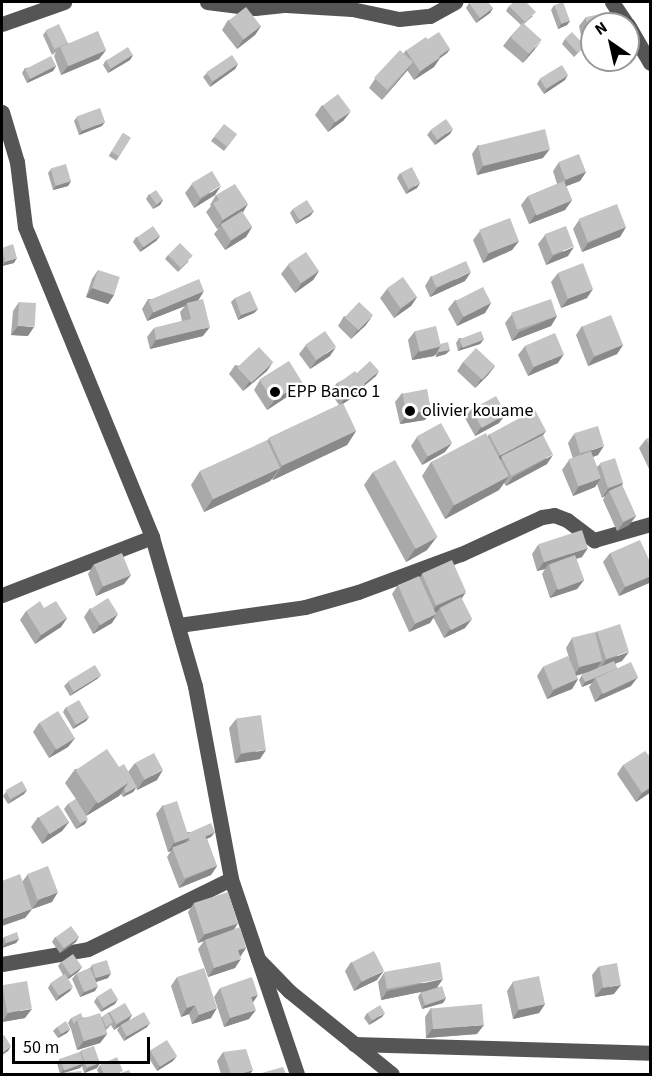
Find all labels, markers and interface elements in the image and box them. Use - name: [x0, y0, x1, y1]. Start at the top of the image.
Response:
- north arrow: [580, 12, 640, 72]
- text: N: [590, 17, 612, 41]
- place label: EPP Banco 1: [287, 381, 380, 403]
- marker: EPP Banco 1: [268, 385, 282, 399]
- place label: olivier kouame: [422, 400, 533, 422]
- marker: olivier kouame: [403, 404, 417, 418]
- scale bar: [15, 1025, 153, 1063]
- text: 50 m: [23, 1035, 59, 1060]

